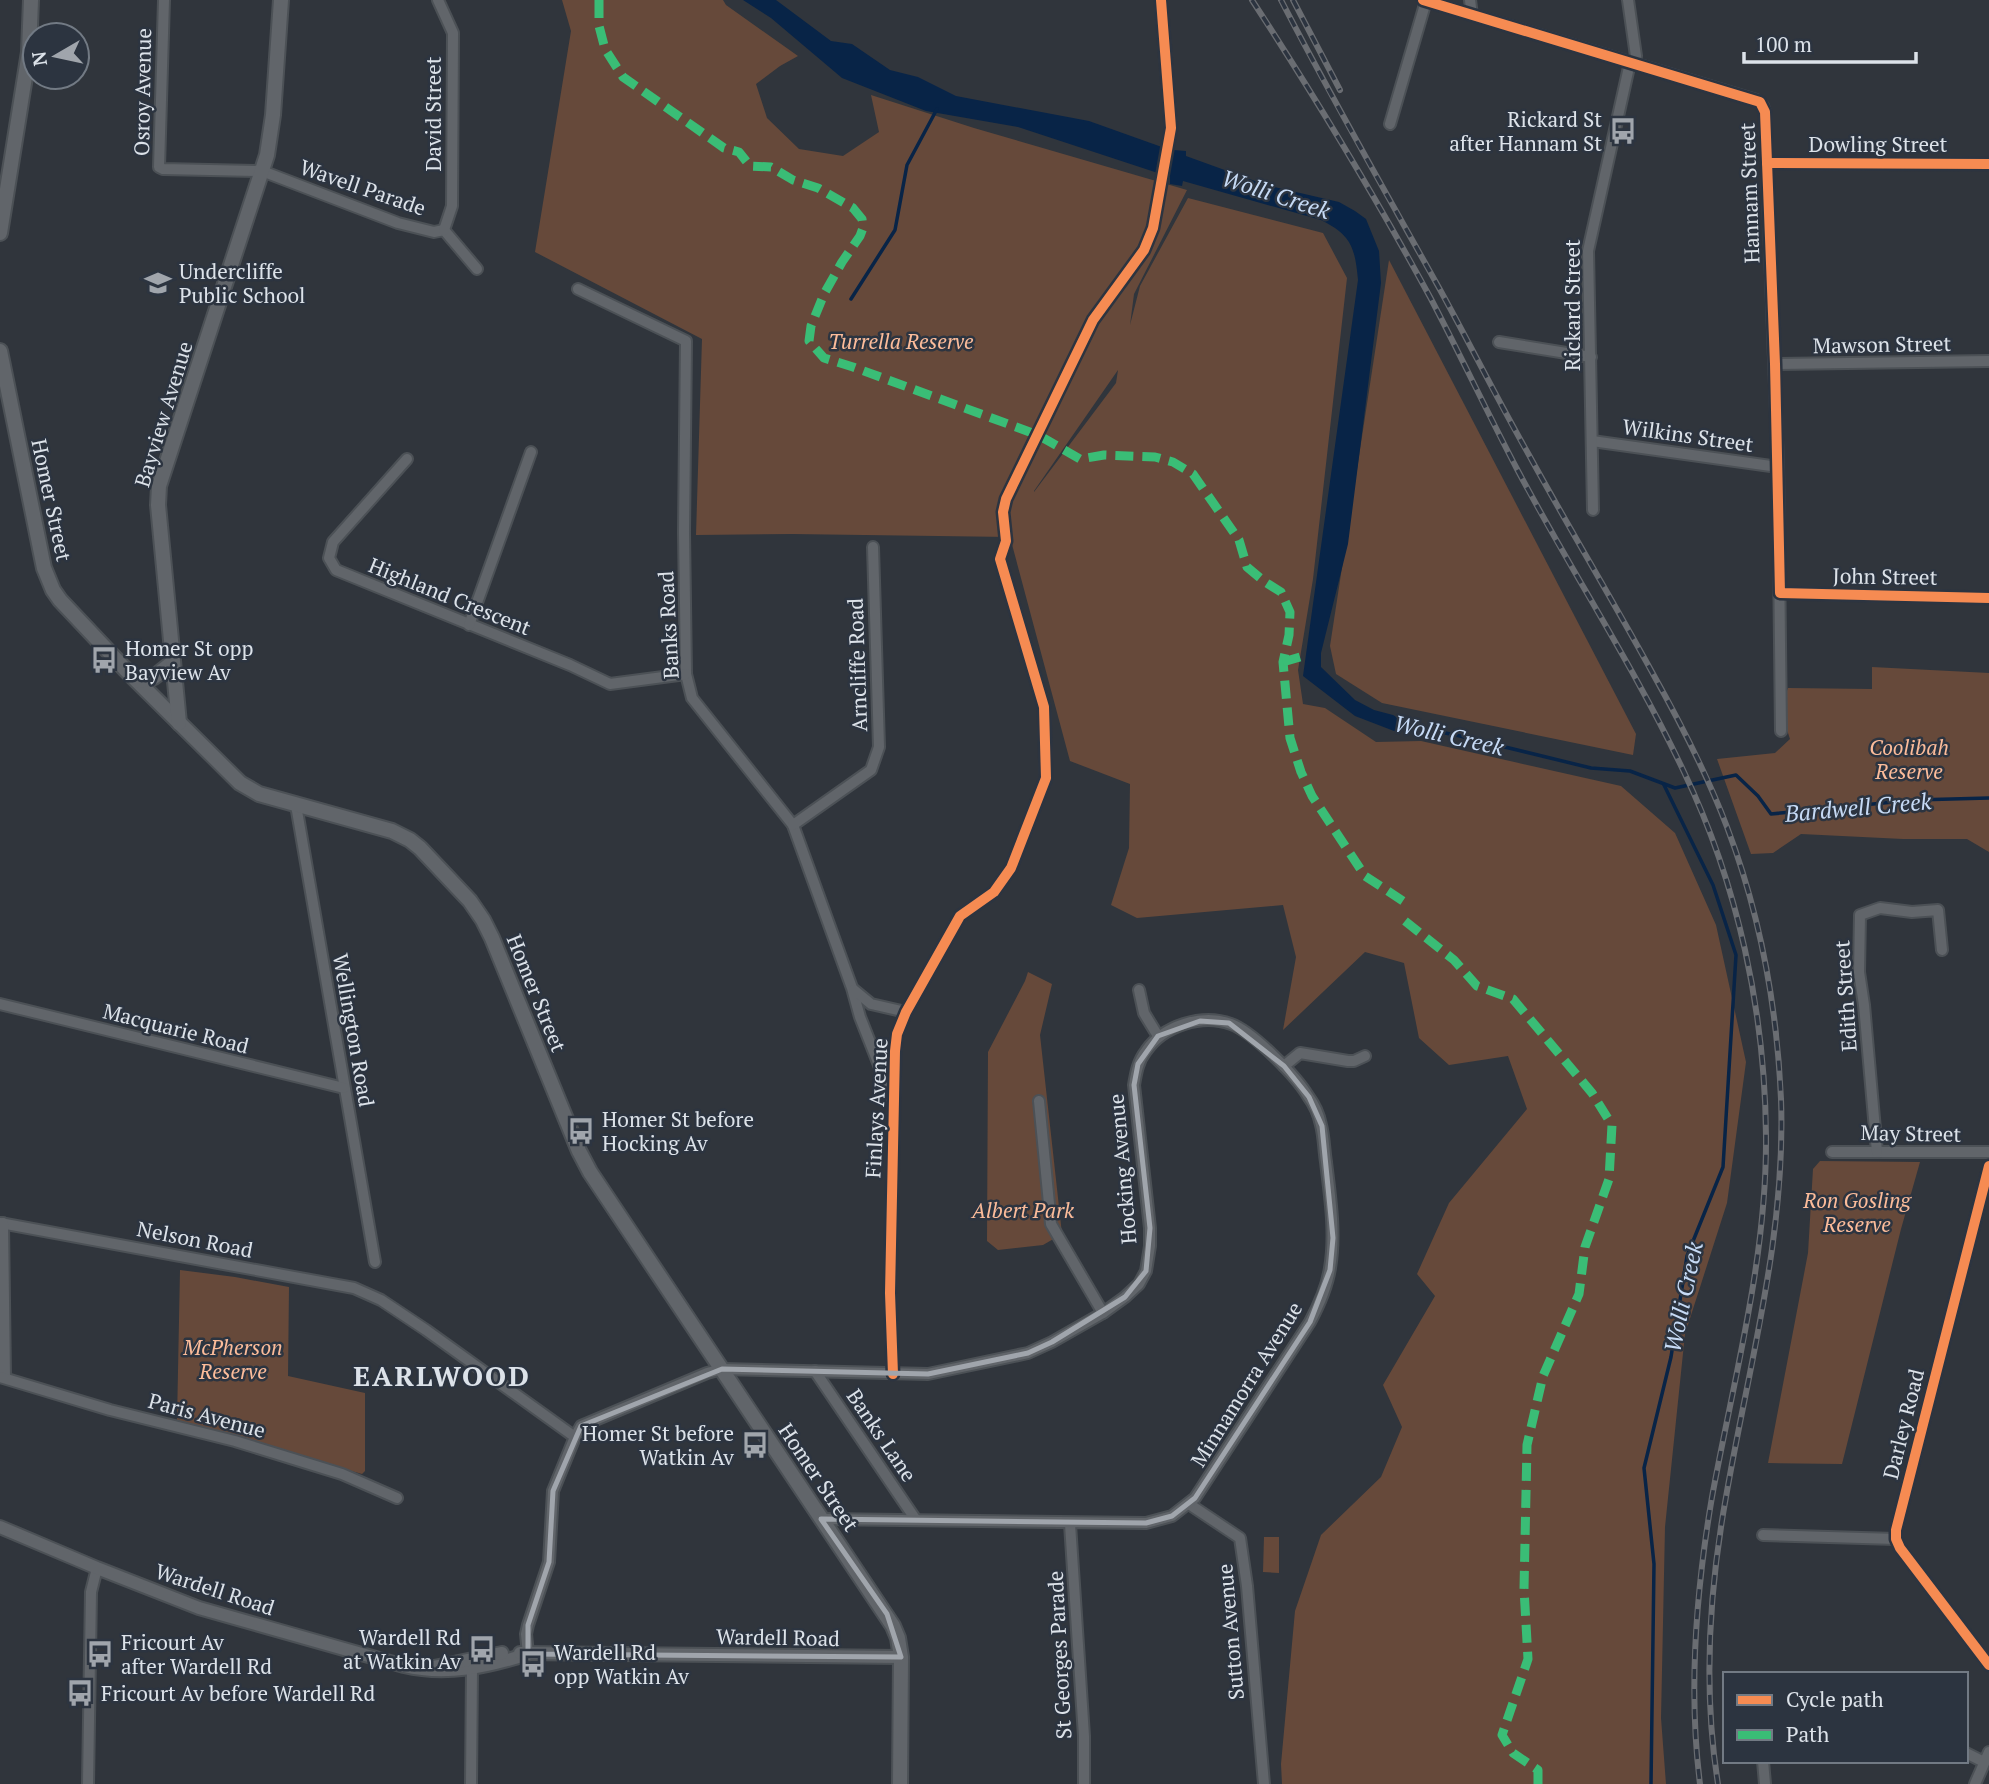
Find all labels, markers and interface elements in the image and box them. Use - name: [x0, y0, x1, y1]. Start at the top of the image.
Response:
- north arrow: [21, 21, 91, 91]
- scale bar: [1744, 21, 1916, 65]
- street label: Osroy Avenue: [127, 28, 157, 156]
- text: 100 m: [1755, 30, 1812, 58]
- text: N: [25, 49, 52, 68]
- street label: David Street: [419, 56, 447, 172]
- place label: Rickard St after Hannam St: [1449, 105, 1602, 157]
- bus stop icon: Rickard St after Hannam St: [1608, 116, 1638, 146]
- street label: Hannam Street: [1733, 122, 1765, 264]
- street label: Dowling Street: [1809, 130, 1948, 158]
- street label: Wavell Parade: [296, 152, 430, 222]
- water label: Wolli Creek: [1218, 162, 1335, 226]
- street label: Rickard Street: [1558, 239, 1586, 371]
- place label: Undercliffe Public School: [179, 257, 305, 309]
- school or university icon: Undercliffe Public School: [143, 268, 173, 298]
- park label: Turrella Reserve: [828, 327, 974, 355]
- street label: Mawson Street: [1813, 329, 1952, 359]
- street label: Bayview Avenue: [128, 338, 198, 490]
- street label: Wilkins Street: [1621, 412, 1756, 458]
- street label: Homer Street: [25, 436, 79, 564]
- street label: Highland Crescent: [365, 551, 535, 641]
- street label: John Street: [1832, 561, 1938, 591]
- street label: Banks Road: [651, 570, 685, 680]
- street label: Arncliffe Road: [841, 597, 873, 732]
- place label: Homer St opp Bayview Av: [125, 634, 253, 686]
- bus stop icon: Homer St opp Bayview Av: [89, 645, 119, 675]
- water label: Wolli Creek: [1391, 707, 1508, 763]
- park label: Coolibah Reserve: [1869, 733, 1949, 785]
- water label: Bardwell Creek: [1782, 785, 1934, 829]
- street label: Homer Street: [501, 930, 573, 1056]
- street label: Edith Street: [1827, 939, 1863, 1053]
- street label: Wellington Road: [327, 951, 381, 1109]
- street label: Macquarie Road: [100, 996, 252, 1060]
- street label: Finlays Avenue: [858, 1037, 894, 1179]
- street label: Hocking Avenue: [1101, 1093, 1143, 1245]
- place label: Homer St before Hocking Av: [602, 1105, 754, 1157]
- bus stop icon: Homer St before Hocking Av: [566, 1116, 596, 1146]
- street label: May Street: [1860, 1118, 1962, 1148]
- park label: Ron Gosling Reserve: [1802, 1186, 1912, 1238]
- park label: Albert Park: [970, 1196, 1075, 1224]
- street label: Nelson Road: [135, 1214, 256, 1264]
- water label: Wolli Creek: [1656, 1238, 1710, 1355]
- street label: Minnamorra Avenue: [1184, 1296, 1308, 1472]
- park label: McPherson Reserve: [182, 1333, 283, 1385]
- district label: EARLWOOD: [353, 1357, 531, 1394]
- street label: Darley Road: [1876, 1366, 1930, 1482]
- street label: Banks Lane: [841, 1383, 923, 1487]
- street label: Paris Avenue: [145, 1386, 269, 1444]
- street label: Homer Street: [773, 1417, 866, 1537]
- place label: Homer St before Watkin Av: [582, 1419, 734, 1471]
- bus stop icon: Homer St before Watkin Av: [740, 1430, 770, 1460]
- street label: Wardell Road: [152, 1557, 278, 1622]
- street label: Sutton Avenue: [1210, 1563, 1250, 1701]
- street label: St Georges Parade: [1041, 1570, 1077, 1740]
- street label: Wardell Road: [716, 1622, 840, 1652]
- place label: Wardell Rd at Watkin Av: [343, 1623, 461, 1675]
- place label: Fricourt Av after Wardell Rd: [121, 1628, 272, 1680]
- bus stop icon: Wardell Rd at Watkin Av: [467, 1634, 497, 1664]
- place label: Wardell Rd opp Watkin Av: [554, 1638, 689, 1690]
- bus stop icon: Fricourt Av after Wardell Rd: [85, 1639, 115, 1669]
- bus stop icon: Wardell Rd opp Watkin Av: [518, 1649, 548, 1679]
- legend: [1723, 1672, 1968, 1763]
- bus stop icon: Fricourt Av before Wardell Rd: [65, 1678, 95, 1708]
- place label: Fricourt Av before Wardell Rd: [101, 1679, 375, 1707]
- text: Cycle path: [1786, 1685, 1884, 1713]
- text: Path: [1786, 1720, 1829, 1748]

